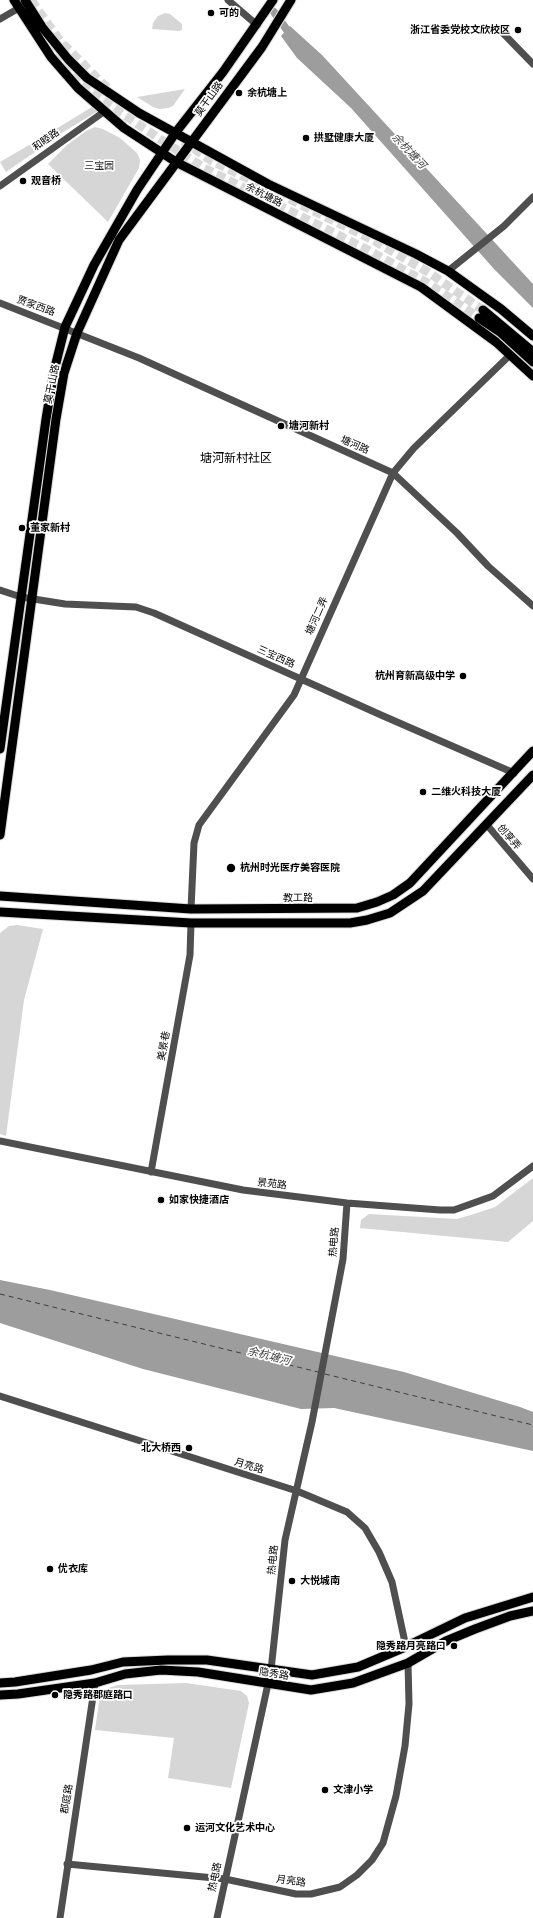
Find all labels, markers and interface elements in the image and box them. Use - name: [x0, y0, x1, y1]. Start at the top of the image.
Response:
- place label: 可的: [219, 7, 239, 19]
- marker: 可的: [206, 8, 216, 18]
- place label: 浙江省委党校文欣校区: [410, 24, 510, 36]
- marker: 浙江省委党校文欣校区: [513, 25, 523, 35]
- street label: 莫干山路: [192, 79, 226, 119]
- place label: 余杭塘上: [247, 87, 287, 99]
- marker: 余杭塘上: [234, 88, 244, 98]
- street label: 和睦路: [30, 126, 62, 154]
- water label: 余杭塘河: [389, 130, 429, 172]
- place label: 拱墅健康大厦: [314, 132, 374, 144]
- marker: 拱墅健康大厦: [301, 133, 311, 143]
- park label: 三宝园: [84, 160, 114, 172]
- place label: 观音桥: [31, 175, 61, 187]
- marker: 观音桥: [18, 176, 28, 186]
- street label: 余杭塘路: [243, 181, 285, 209]
- street label: 贾家西路: [15, 294, 57, 318]
- street label: 莫干山路: [42, 363, 62, 405]
- place label: 塘河新村: [289, 420, 329, 432]
- marker: 塘河新村: [276, 421, 286, 431]
- street label: 塘河路: [339, 433, 371, 457]
- district label: 塘河新村社区: [200, 451, 272, 465]
- place label: 董家新村: [30, 522, 70, 534]
- marker: 董家新村: [17, 523, 27, 533]
- street label: 塘河二弄: [303, 595, 331, 637]
- street label: 三宝西路: [255, 643, 297, 671]
- place label: 杭州育新高级中学: [375, 670, 455, 682]
- marker: 杭州育新高级中学: [458, 671, 468, 681]
- place label: 二维火科技大厦: [431, 786, 501, 798]
- marker: 二维火科技大厦: [418, 787, 428, 797]
- street label: 创享弄: [495, 822, 523, 852]
- marker: 杭州时光医疗美容医院: [225, 862, 237, 874]
- place label: 杭州时光医疗美容医院: [240, 862, 340, 874]
- street label: 教工路: [283, 892, 313, 904]
- street label: 美景巷: [155, 1030, 173, 1062]
- street label: 景苑路: [256, 1176, 288, 1192]
- place label: 如家快捷酒店: [169, 1194, 229, 1206]
- marker: 如家快捷酒店: [156, 1195, 166, 1205]
- street label: 热电路: [327, 1227, 341, 1257]
- water label: 余杭塘河: [246, 1344, 292, 1368]
- place label: 北大桥西: [141, 1442, 181, 1454]
- marker: 北大桥西: [184, 1443, 194, 1453]
- street label: 月亮路: [233, 1456, 265, 1476]
- street label: 热电路: [265, 1544, 281, 1576]
- place label: 优衣库: [58, 1563, 88, 1575]
- marker: 优衣库: [45, 1564, 55, 1574]
- place label: 大悦城南: [300, 1575, 340, 1587]
- marker: 大悦城南: [287, 1576, 297, 1586]
- place label: 隐秀路月亮路口: [376, 1640, 446, 1652]
- marker: 隐秀路月亮路口: [449, 1641, 459, 1651]
- street label: 隐秀路: [258, 1666, 290, 1682]
- place label: 隐秀路郡庭路口: [63, 1689, 133, 1701]
- marker: 隐秀路郡庭路口: [50, 1690, 60, 1700]
- street label: 郡庭路: [59, 1783, 75, 1815]
- place label: 文津小学: [333, 1784, 373, 1796]
- marker: 文津小学: [320, 1785, 330, 1795]
- place label: 运河文化艺术中心: [195, 1822, 275, 1834]
- marker: 运河文化艺术中心: [182, 1823, 192, 1833]
- street label: 热电路: [206, 1861, 224, 1893]
- street label: 月亮路: [275, 1873, 307, 1889]

